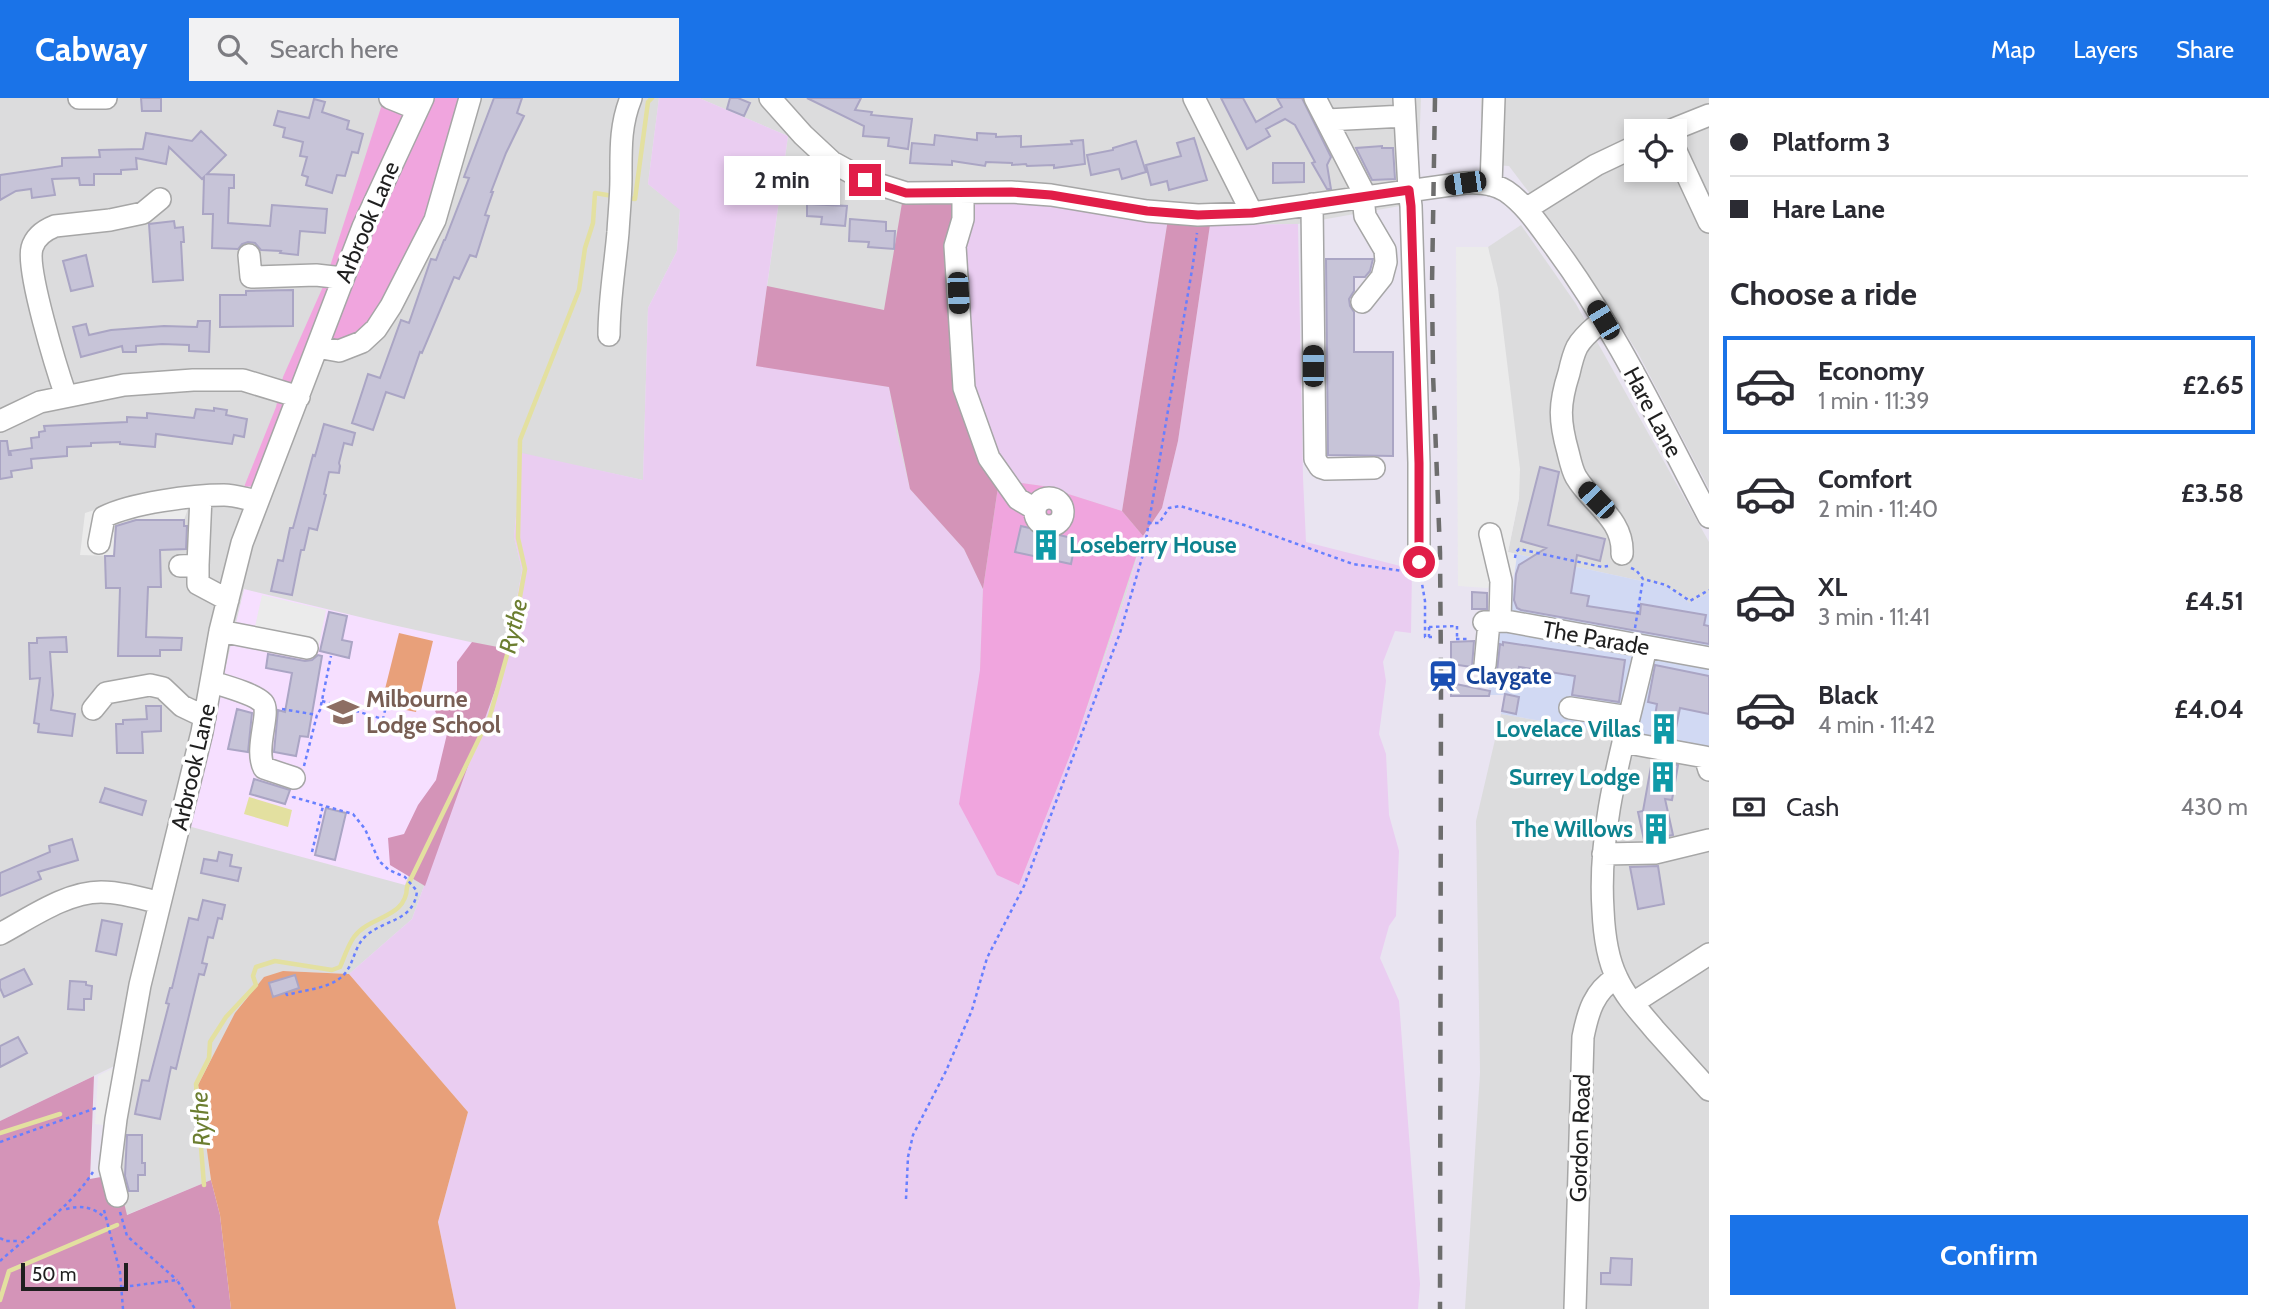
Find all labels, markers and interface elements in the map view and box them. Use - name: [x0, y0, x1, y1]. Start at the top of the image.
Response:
- search box: [189, 18, 679, 81]
- text: Cabway: [35, 29, 147, 69]
- icon: search: [213, 30, 251, 68]
- text: Search here: [269, 33, 399, 65]
- text: Map: [1991, 35, 2035, 64]
- text: Layers: [2073, 35, 2138, 64]
- text: Share: [2176, 35, 2234, 64]
- map controls: [1624, 119, 1687, 182]
- button: locate: [1624, 119, 1687, 182]
- text: Platform 3: [1772, 126, 1890, 158]
- callout: 2 min: [725, 155, 840, 204]
- street label: Arbrook Lane: [329, 157, 405, 287]
- route end: [849, 164, 881, 196]
- text: 2 min: [754, 166, 810, 194]
- car: [1443, 170, 1488, 196]
- text: Hare Lane: [1772, 193, 1885, 225]
- car: [947, 271, 970, 315]
- text: Choose a ride: [1730, 274, 1917, 313]
- car: [1584, 297, 1623, 343]
- car: [1303, 345, 1324, 387]
- icon: car: [1734, 354, 1797, 417]
- text: Economy: [1818, 355, 1924, 387]
- street label: Hare Lane: [1618, 362, 1689, 462]
- text: £2.65: [2182, 369, 2244, 401]
- text: 1 min · 11:39: [1818, 387, 1930, 415]
- icon: car: [1734, 462, 1797, 525]
- text: Comfort: [1818, 463, 1912, 495]
- text: £3.58: [2181, 477, 2244, 509]
- car: [1574, 478, 1619, 522]
- text: 2 min · 11:40: [1818, 495, 1938, 523]
- building icon: Loseberry House: [1029, 528, 1063, 562]
- place label: Loseberry House: [1069, 531, 1237, 559]
- route start: [1403, 546, 1435, 578]
- icon: car: [1734, 570, 1797, 633]
- text: XL: [1818, 571, 1847, 603]
- text: £4.51: [2185, 585, 2244, 617]
- water label: Rythe: [493, 596, 533, 656]
- text: 3 min · 11:41: [1818, 603, 1930, 631]
- street label: The Parade: [1540, 615, 1652, 661]
- station icon: Claygate: [1426, 659, 1460, 693]
- place label: Claygate: [1466, 662, 1552, 690]
- icon: car: [1734, 678, 1797, 741]
- text: Black: [1818, 679, 1878, 711]
- place label: Milbourne Lodge School: [366, 685, 501, 739]
- text: £4.04: [2174, 693, 2244, 725]
- school or university icon: Milbourne Lodge School: [326, 695, 360, 729]
- street label: Arbrook Lane: [165, 701, 221, 833]
- text: 4 min · 11:42: [1818, 711, 1935, 739]
- building icon: Lovelace Villas: [1647, 712, 1681, 746]
- place label: Lovelace Villas: [1496, 715, 1641, 743]
- building icon: Surrey Lodge: [1646, 760, 1680, 794]
- place label: Surrey Lodge: [1509, 763, 1640, 791]
- icon: cash: [1730, 788, 1768, 826]
- text: Cash: [1786, 791, 1839, 823]
- text: 430 m: [2181, 793, 2248, 821]
- building icon: The Willows: [1639, 812, 1673, 846]
- place label: The Willows: [1512, 815, 1633, 843]
- street label: Gordon Road: [1564, 1073, 1596, 1203]
- water label: Rythe: [184, 1091, 216, 1147]
- button: Confirm: [1730, 1215, 2248, 1295]
- scale bar: [21, 1260, 128, 1292]
- text: 50 m: [32, 1263, 76, 1286]

